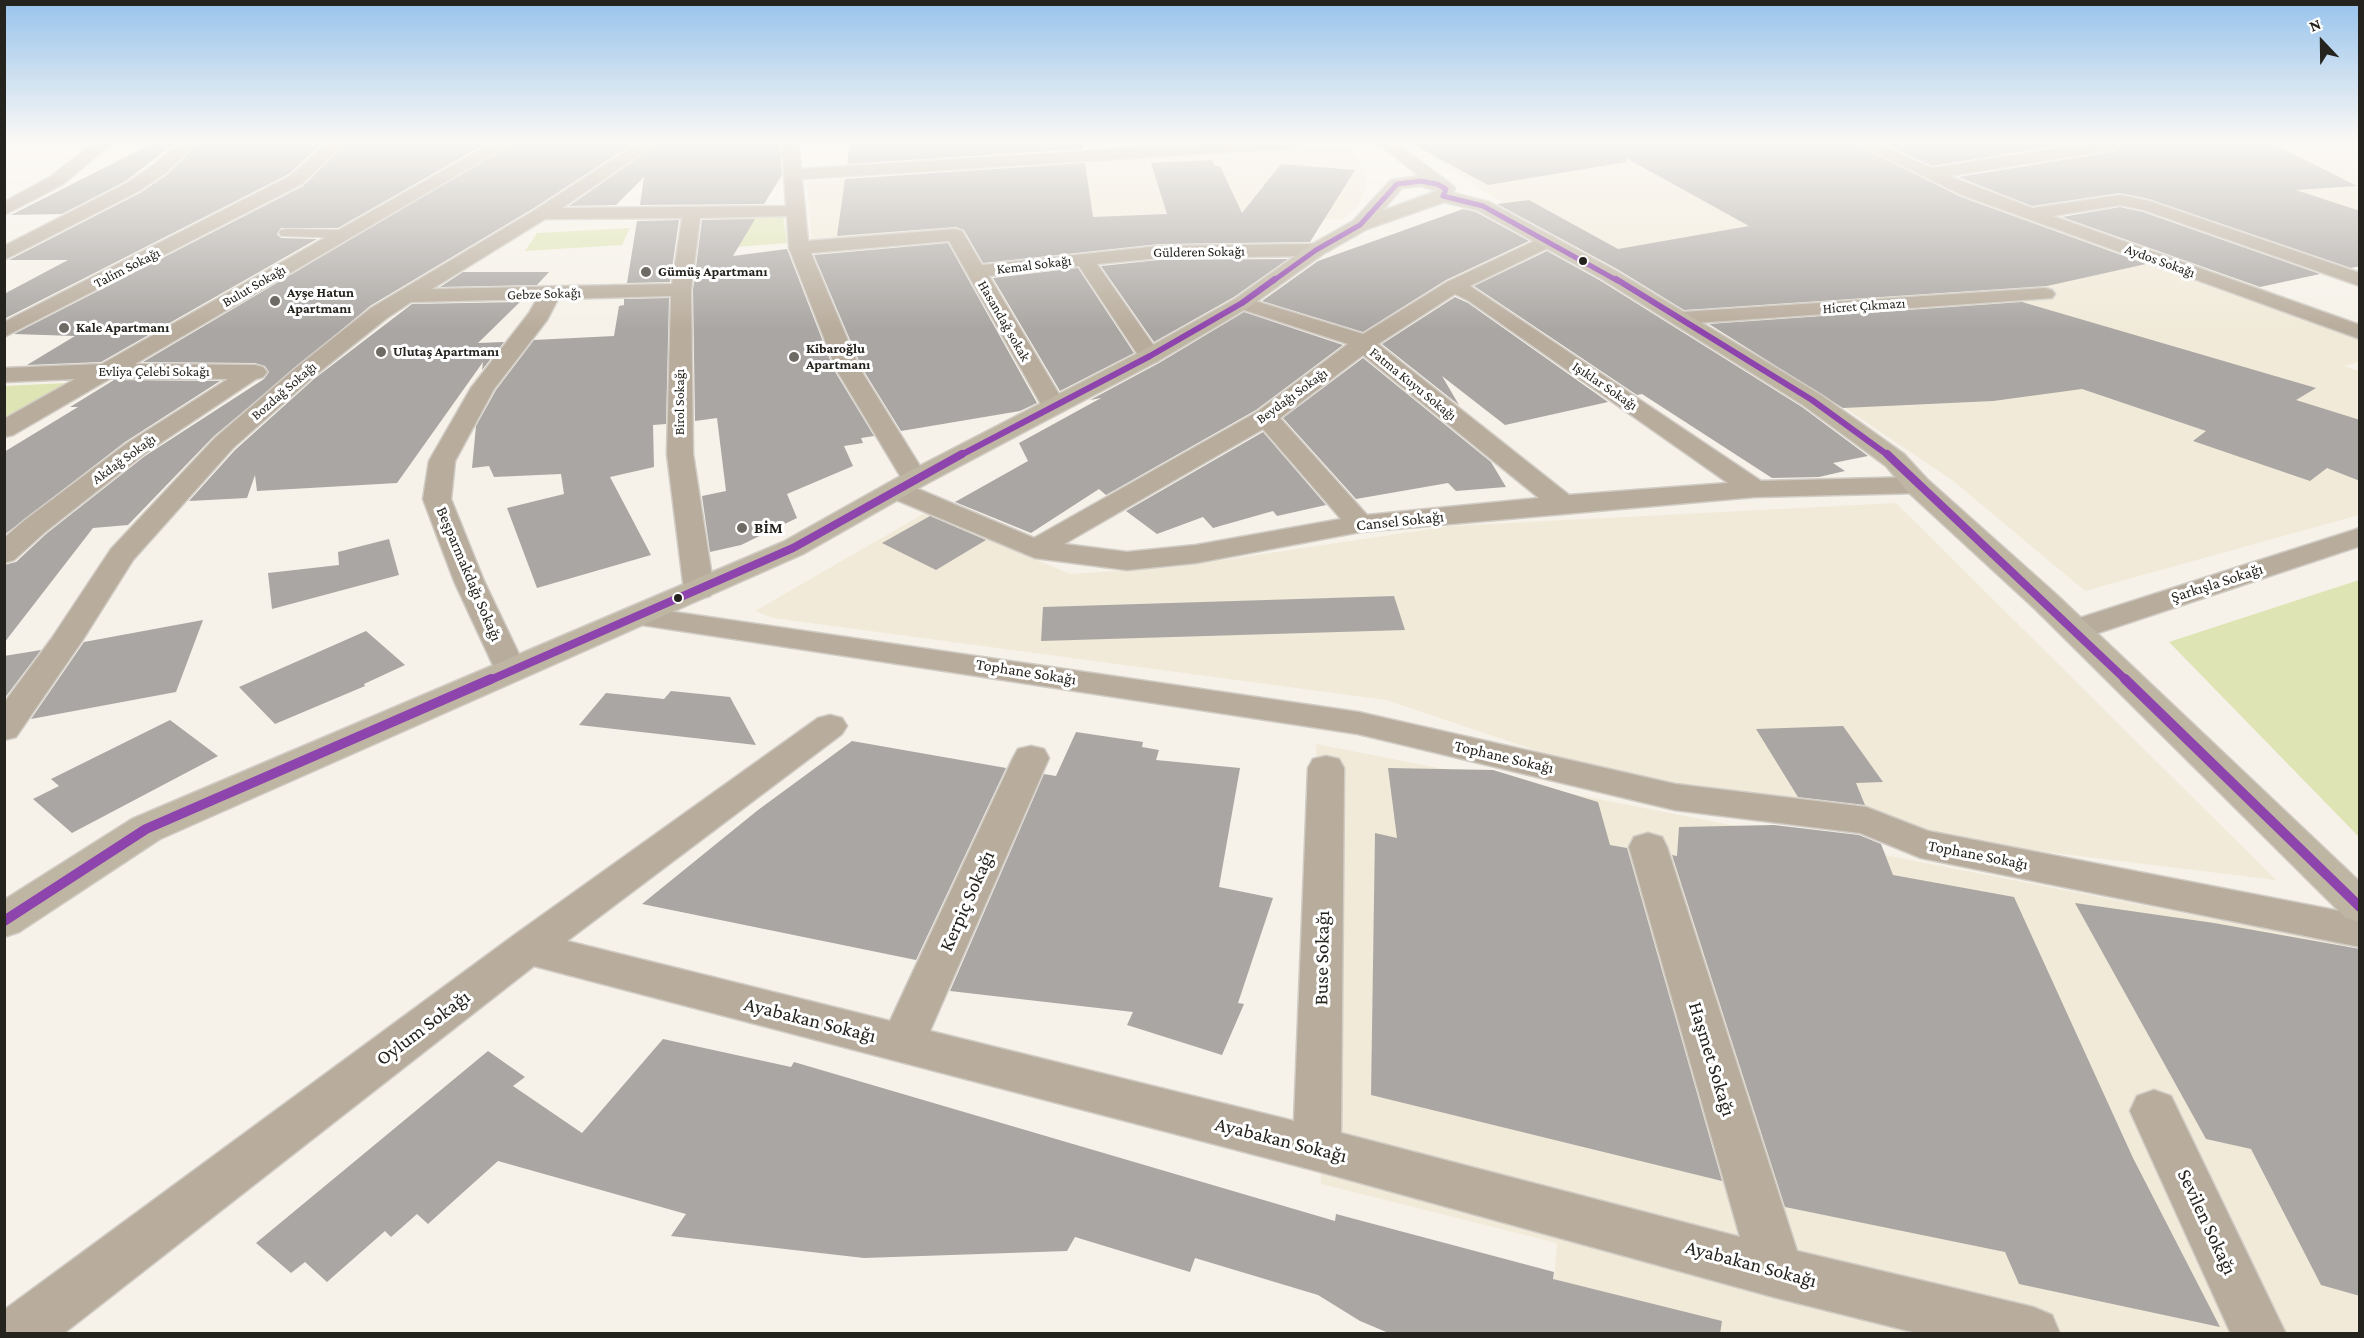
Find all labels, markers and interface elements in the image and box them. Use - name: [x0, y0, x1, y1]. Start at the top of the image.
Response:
- north arrow: [2292, 12, 2352, 72]
- text: N: [2307, 15, 2323, 35]
- street label: Aydos Sokağı: [2123, 241, 2197, 281]
- street label: Gülderen Sokağı: [1153, 243, 1245, 261]
- street label: Talim Sokağı: [91, 244, 163, 292]
- street label: Kemal Sokağı: [996, 252, 1072, 278]
- unlabelled marker: [1577, 255, 1589, 267]
- street label: Bulut Sokağı: [219, 261, 289, 311]
- place label: Gümüş Apartmanı: [658, 264, 767, 280]
- marker: Gümüş Apartmanı: [639, 265, 653, 279]
- street label: Hasandağ sokak: [974, 278, 1034, 364]
- street label: Gebze Sokağı: [507, 284, 581, 304]
- place label: Ayşe Hatun Apartmanı: [287, 285, 354, 318]
- marker: Ayşe Hatun Apartmanı: [268, 294, 282, 308]
- street label: Hicret Çıkmazı: [1822, 295, 1906, 317]
- place label: Kale Apartmanı: [76, 320, 169, 336]
- marker: Kale Apartmanı: [57, 321, 71, 335]
- place label: Kibaroğlu Apartmanı: [806, 341, 870, 374]
- place label: Ulutaş Apartmanı: [393, 344, 499, 360]
- street label: Fatma Kuyu Sokağı: [1366, 344, 1460, 424]
- marker: Ulutaş Apartmanı: [374, 345, 388, 359]
- marker: Kibaroğlu Apartmanı: [787, 350, 801, 364]
- street label: Bozdağ Sokağı: [248, 358, 320, 424]
- street label: Işıklar Sokağı: [1569, 358, 1641, 414]
- street label: Evliya Çelebi Sokağı: [98, 364, 210, 380]
- street label: Beydağı Sokağı: [1253, 365, 1331, 427]
- street label: Birol Sokağı: [672, 369, 688, 435]
- street label: Akdağ Sokağı: [89, 430, 159, 488]
- street label: Beşparmakdağı Sokağı: [432, 504, 506, 644]
- street label: Cansel Sokağı: [1355, 507, 1445, 535]
- place label: BİM: [754, 518, 783, 538]
- marker: BİM: [735, 521, 749, 535]
- street label: Şarkışla Sokağı: [2169, 559, 2265, 607]
- unlabelled marker: [672, 592, 684, 604]
- street label: Tophane Sokağı: [974, 655, 1078, 689]
- street label: Tophane Sokağı: [1452, 736, 1556, 778]
- street label: Tophane Sokağı: [1926, 836, 2030, 874]
- street label: Kerpiç Sokağı: [934, 847, 1000, 955]
- street label: Buse Sokağı: [1309, 910, 1335, 1006]
- street label: Oylum Sokağı: [371, 985, 475, 1071]
- street label: Ayabakan Sokağı: [742, 992, 878, 1048]
- street label: Haşmet Sokağı: [1683, 999, 1741, 1119]
- street label: Ayabakan Sokağı: [1213, 1112, 1349, 1168]
- street label: Sevilen Sokağı: [2172, 1165, 2242, 1279]
- street label: Ayabakan Sokağı: [1683, 1235, 1819, 1293]

